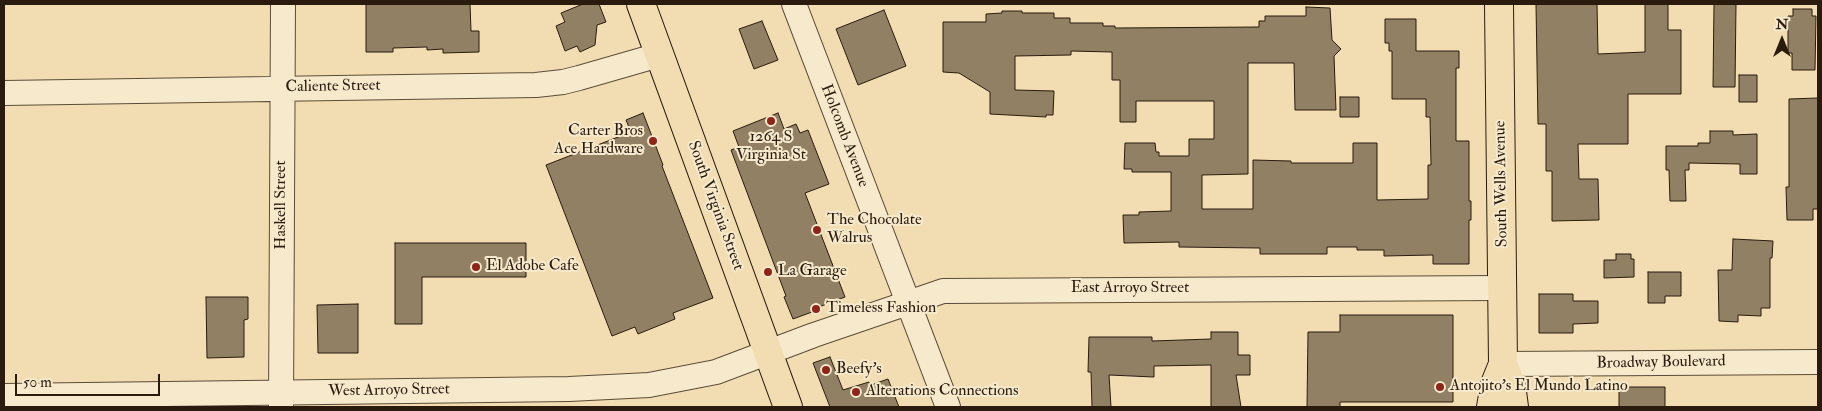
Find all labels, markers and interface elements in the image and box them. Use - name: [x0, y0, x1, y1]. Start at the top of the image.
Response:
- north arrow: [1757, 15, 1807, 65]
- text: N: [1776, 16, 1788, 33]
- street label: Caliente Street: [285, 77, 381, 97]
- street label: Holcomb Avenue: [816, 82, 872, 190]
- marker: 1264 S Virginia St: [765, 115, 777, 127]
- street label: South Wells Avenue: [1491, 121, 1513, 247]
- place label: Carter Bros Ace Hardware: [554, 122, 643, 160]
- place label: 1264 S Virginia St: [736, 128, 806, 166]
- marker: Carter Bros Ace Hardware: [647, 135, 659, 147]
- street label: South Virginia Street: [683, 139, 747, 273]
- street label: Haskell Street: [272, 160, 292, 250]
- place label: The Chocolate Walrus: [827, 211, 922, 249]
- marker: The Chocolate Walrus: [811, 224, 823, 236]
- place label: El Adobe Cafe: [486, 257, 579, 277]
- marker: El Adobe Cafe: [470, 261, 482, 273]
- place label: La Garage: [778, 262, 847, 282]
- marker: La Garage: [762, 266, 774, 278]
- street label: East Arroyo Street: [1071, 279, 1189, 299]
- place label: Timeless Fashion: [826, 299, 936, 319]
- marker: Timeless Fashion: [810, 303, 822, 315]
- street label: Broadway Boulevard: [1596, 352, 1726, 374]
- place label: Beefy's: [836, 360, 882, 380]
- scale bar: [18, 364, 162, 396]
- marker: Beefy's: [820, 364, 832, 376]
- text: 50 m: [23, 373, 52, 392]
- place label: Antojito's El Mundo Latino: [1450, 377, 1628, 397]
- street label: West Arroyo Street: [328, 380, 450, 402]
- marker: Antojito's El Mundo Latino: [1434, 381, 1446, 393]
- place label: Alterations Connections: [866, 382, 1019, 402]
- marker: Alterations Connections: [850, 386, 862, 398]

